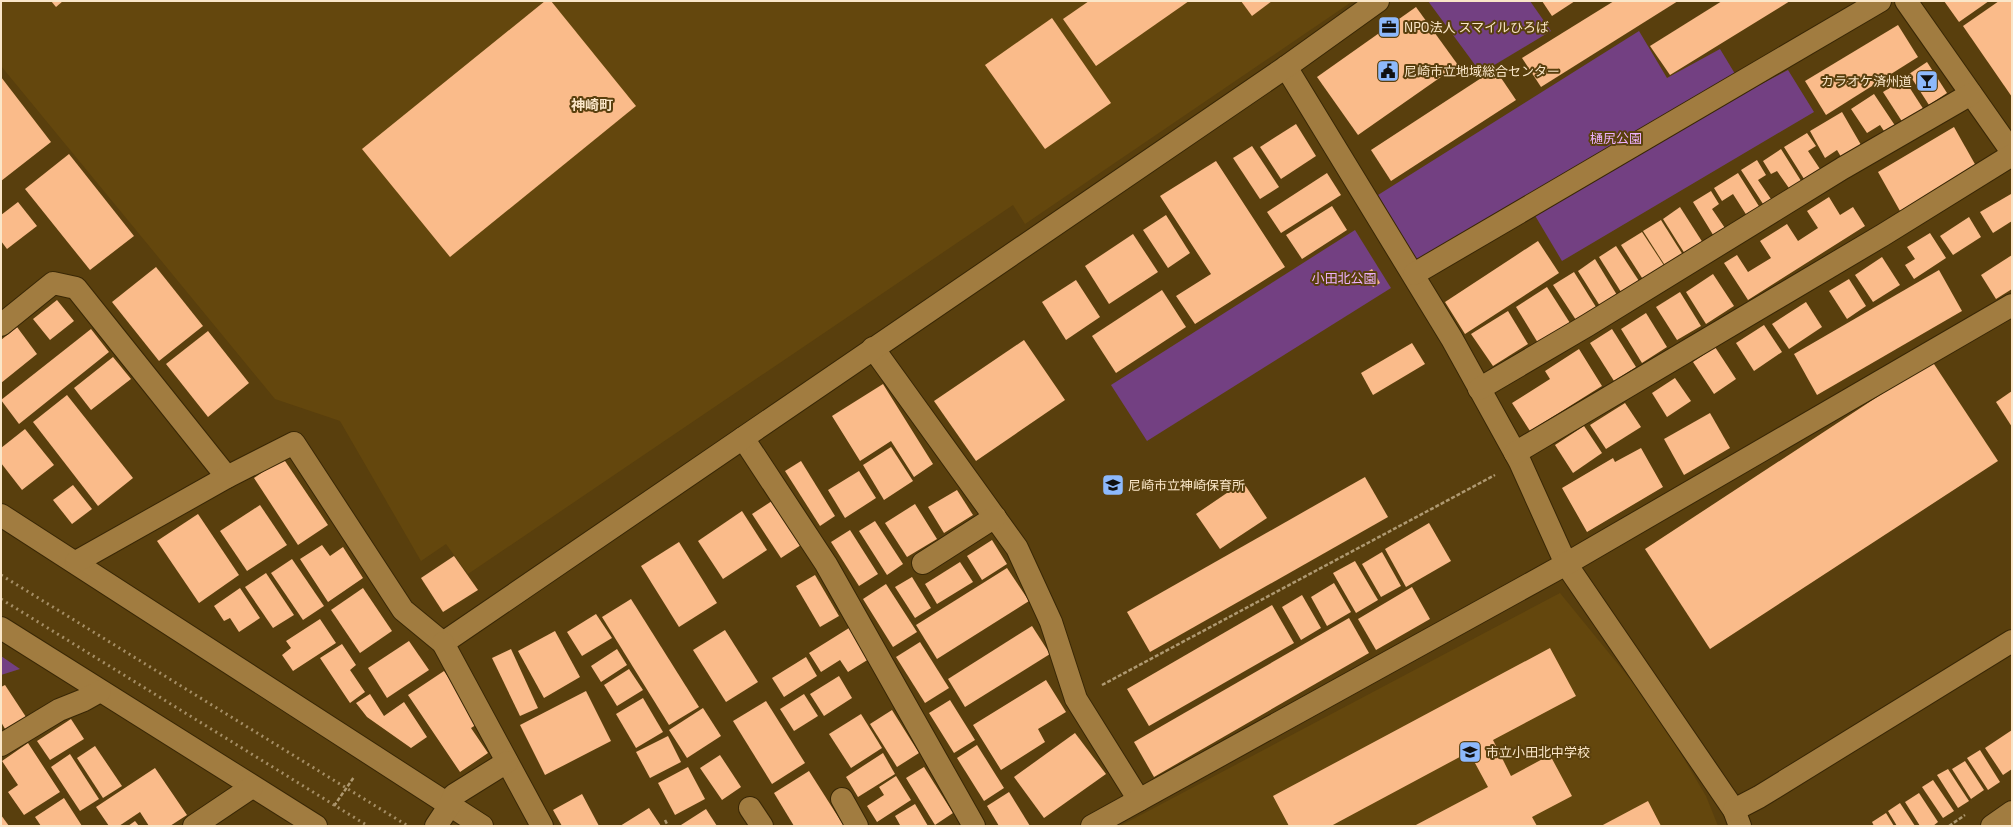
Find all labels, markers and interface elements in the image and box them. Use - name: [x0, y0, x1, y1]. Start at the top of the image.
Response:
- office icon: NPO法人 スマイルひろば: [1376, 14, 1402, 40]
- place label: NPO法人 スマイルひろば: [1404, 19, 1549, 35]
- public building icon: 尼崎市立地域総合センター: [1375, 58, 1401, 84]
- place label: 尼崎市立地域総合センター: [1404, 63, 1560, 79]
- bar icon: カラオケ済州道: [1914, 68, 1940, 94]
- place label: カラオケ済州道: [1821, 73, 1912, 89]
- district label: 神崎町: [571, 96, 613, 113]
- park label: 樋尻公園: [1590, 130, 1642, 146]
- park label: 小田北公園: [1311, 270, 1377, 286]
- school or university icon: 尼崎市立神崎保育所: [1100, 472, 1126, 498]
- place label: 尼崎市立神崎保育所: [1128, 477, 1245, 493]
- school or university icon: 市立小田北中学校: [1457, 739, 1483, 765]
- place label: 市立小田北中学校: [1486, 744, 1590, 760]

